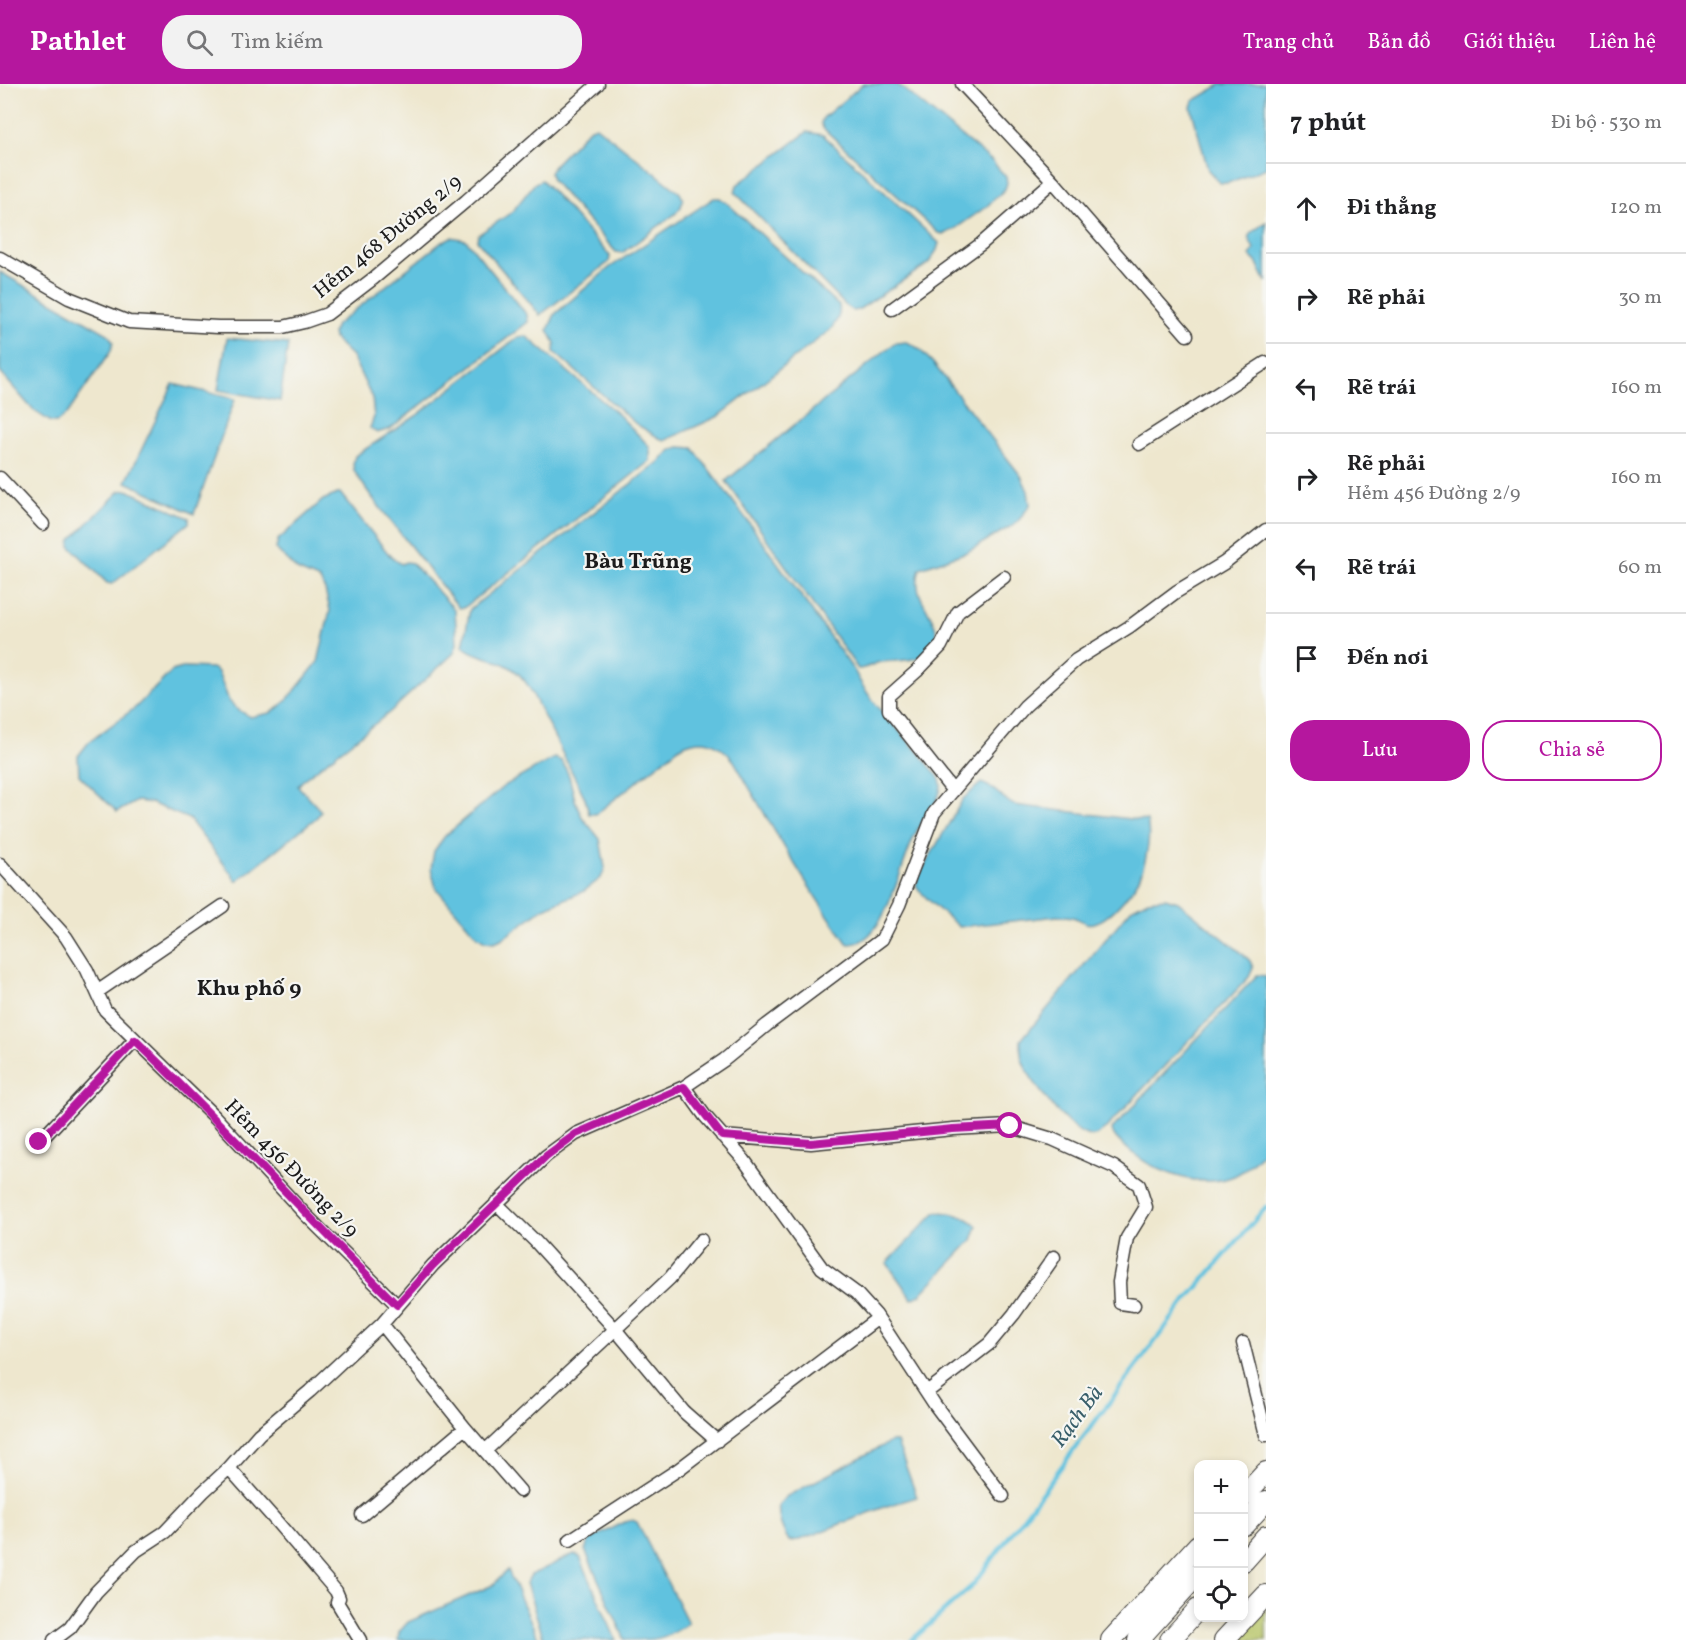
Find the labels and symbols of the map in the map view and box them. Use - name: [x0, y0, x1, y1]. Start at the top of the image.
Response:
- street label: Hẻm 468 Đường 2/9: [308, 168, 468, 306]
- district label: Bàu Trũng: [584, 547, 692, 578]
- district label: Khu phố 9: [197, 974, 301, 1005]
- street label: Hẻm 456 Đường 2/9: [217, 1093, 365, 1245]
- route start: [996, 1112, 1022, 1138]
- route end: [25, 1128, 51, 1154]
- water label: Rạch Bà: [1044, 1380, 1112, 1454]

